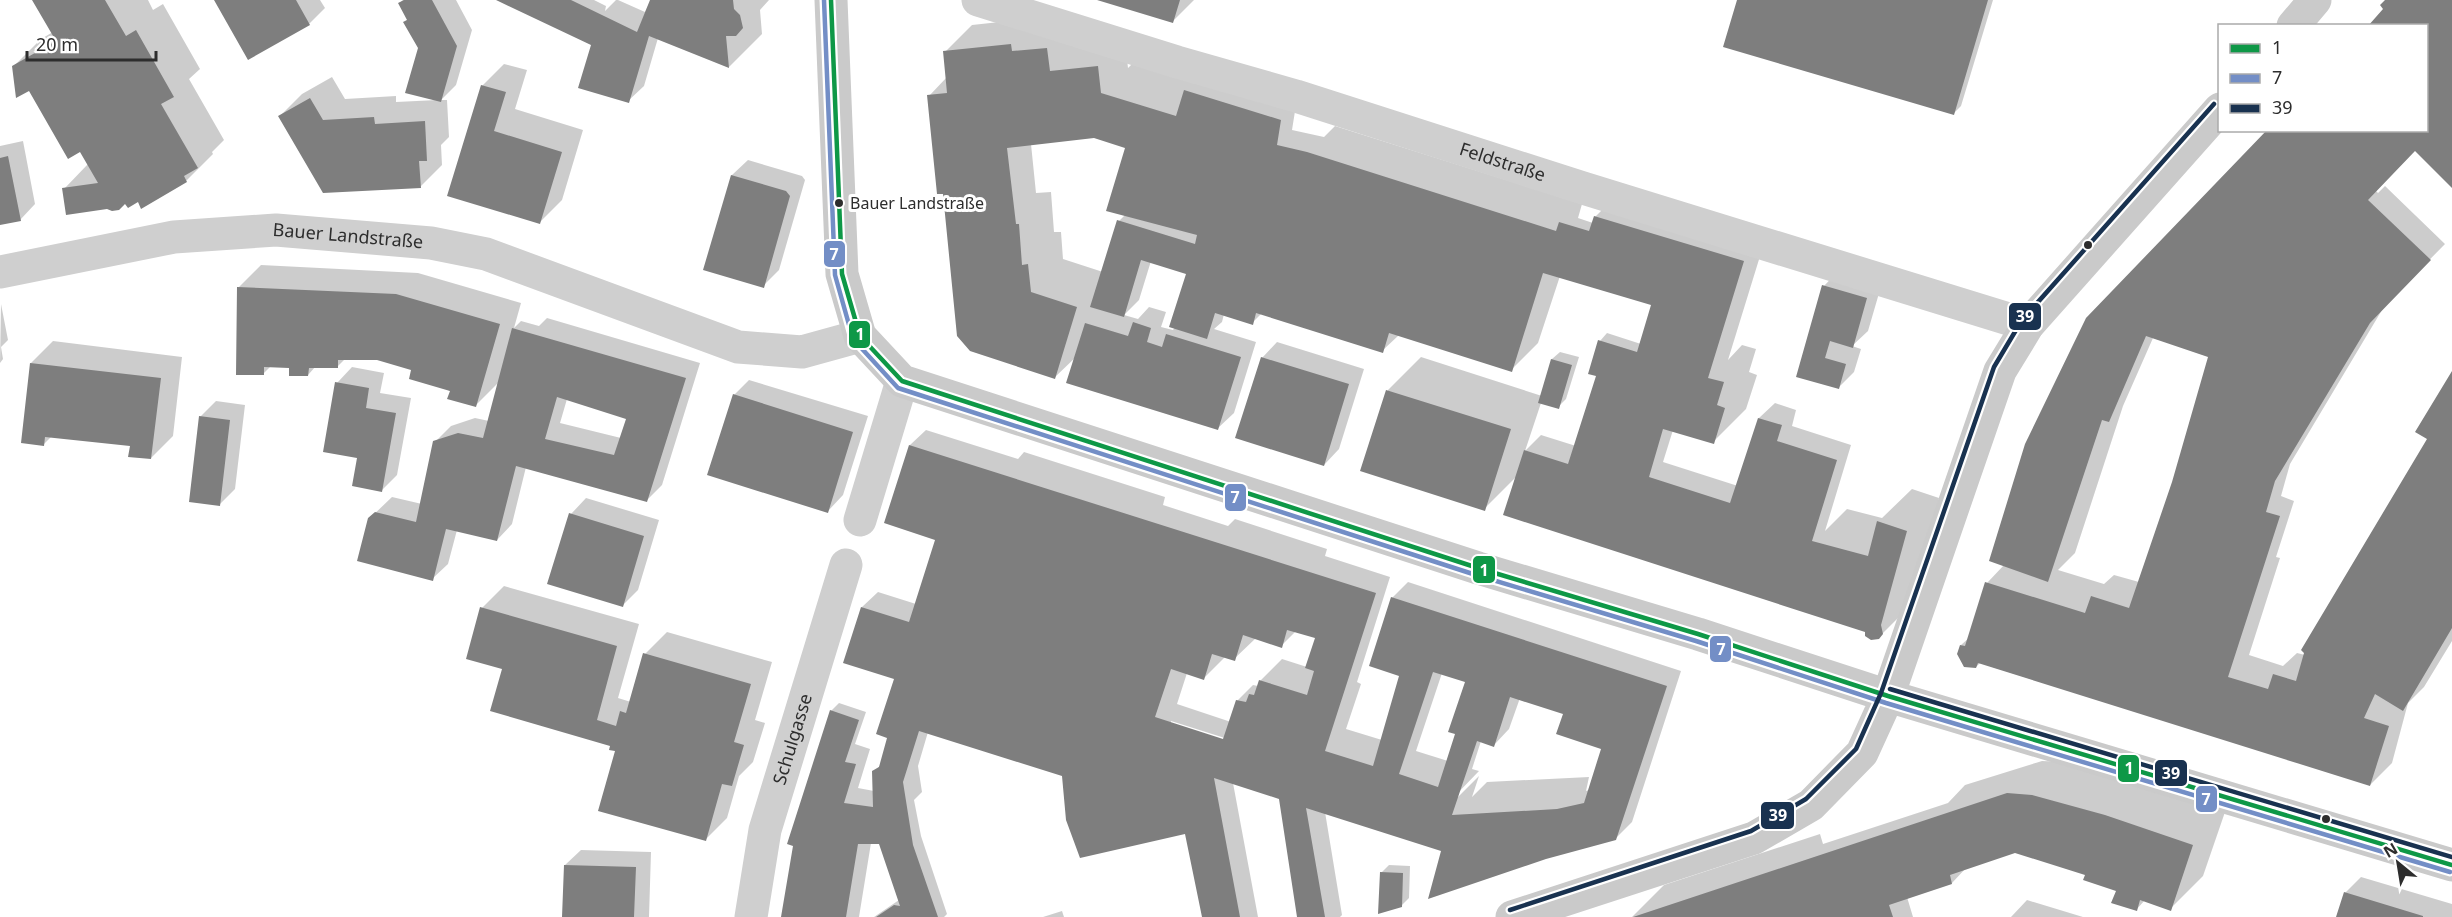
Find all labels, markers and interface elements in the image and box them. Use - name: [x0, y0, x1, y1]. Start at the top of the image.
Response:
- scale bar: [27, 24, 156, 62]
- legend: [2218, 24, 2428, 132]
- text: 20 m: [36, 32, 78, 56]
- text: 1: [2272, 35, 2282, 59]
- text: 7: [2272, 65, 2282, 89]
- text: 39: [2272, 95, 2293, 119]
- street label: Feldstraße: [1457, 136, 1549, 186]
- place label: Bauer Landstraße: [850, 192, 984, 214]
- marker: Bauer Landstraße: [833, 197, 845, 209]
- street label: Bauer Landstraße: [272, 217, 424, 253]
- unlabelled marker: [2082, 239, 2094, 251]
- line badge: 7: [823, 240, 846, 268]
- text: 7: [829, 243, 839, 265]
- line badge: 39: [2008, 302, 2042, 331]
- text: 39: [2016, 305, 2034, 327]
- line badge: 1: [848, 320, 871, 349]
- text: 1: [855, 323, 865, 345]
- line badge: 7: [1224, 483, 1247, 512]
- text: 7: [1230, 486, 1240, 508]
- line badge: 1: [1472, 555, 1496, 584]
- text: 1: [1479, 559, 1489, 581]
- line badge: 7: [1709, 635, 1732, 663]
- text: 7: [1716, 638, 1726, 660]
- street label: Schulgasse: [767, 691, 817, 787]
- line badge: 1: [2117, 754, 2140, 783]
- text: 1: [2124, 757, 2134, 779]
- line badge: 39: [2154, 759, 2188, 787]
- text: 39: [2162, 762, 2180, 784]
- line badge: 7: [2195, 785, 2218, 813]
- text: 7: [2201, 788, 2211, 810]
- line badge: 39: [1760, 801, 1795, 830]
- text: 39: [1769, 804, 1787, 826]
- unlabelled marker: [2320, 813, 2332, 825]
- north arrow: [2368, 833, 2428, 893]
- text: N: [2379, 837, 2402, 863]

